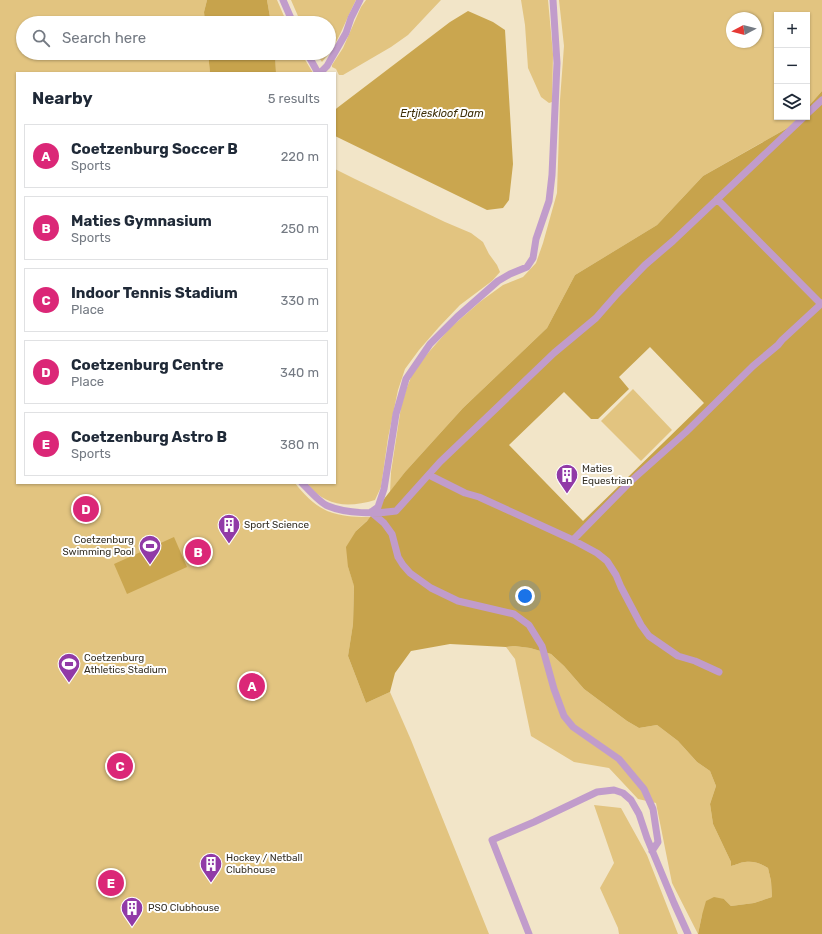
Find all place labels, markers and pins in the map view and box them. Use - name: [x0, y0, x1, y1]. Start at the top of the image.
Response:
- building icon: Maties Equestrian: [554, 462, 580, 495]
- place label: Maties Equestrian: [582, 463, 632, 487]
- pin: D: [73, 494, 99, 524]
- building icon: Sport Science: [216, 512, 242, 545]
- place label: Sport Science: [244, 519, 309, 531]
- sports icon: Coetzenburg Swimming Pool: [137, 533, 163, 566]
- place label: Coetzenburg Swimming Pool: [62, 534, 134, 558]
- pin: B: [185, 537, 211, 567]
- sports icon: Coetzenburg Athletics Stadium: [56, 651, 82, 684]
- place label: Coetzenburg Athletics Stadium: [84, 652, 167, 676]
- pin: A: [239, 671, 265, 701]
- pin: C: [107, 751, 133, 781]
- building icon: Hockey / Netball Clubhouse: [198, 851, 224, 884]
- place label: Hockey / Netball Clubhouse: [226, 852, 302, 876]
- pin: E: [98, 868, 124, 898]
- building icon: PSO Clubhouse: [119, 895, 145, 928]
- place label: PSO Clubhouse: [148, 902, 220, 914]

